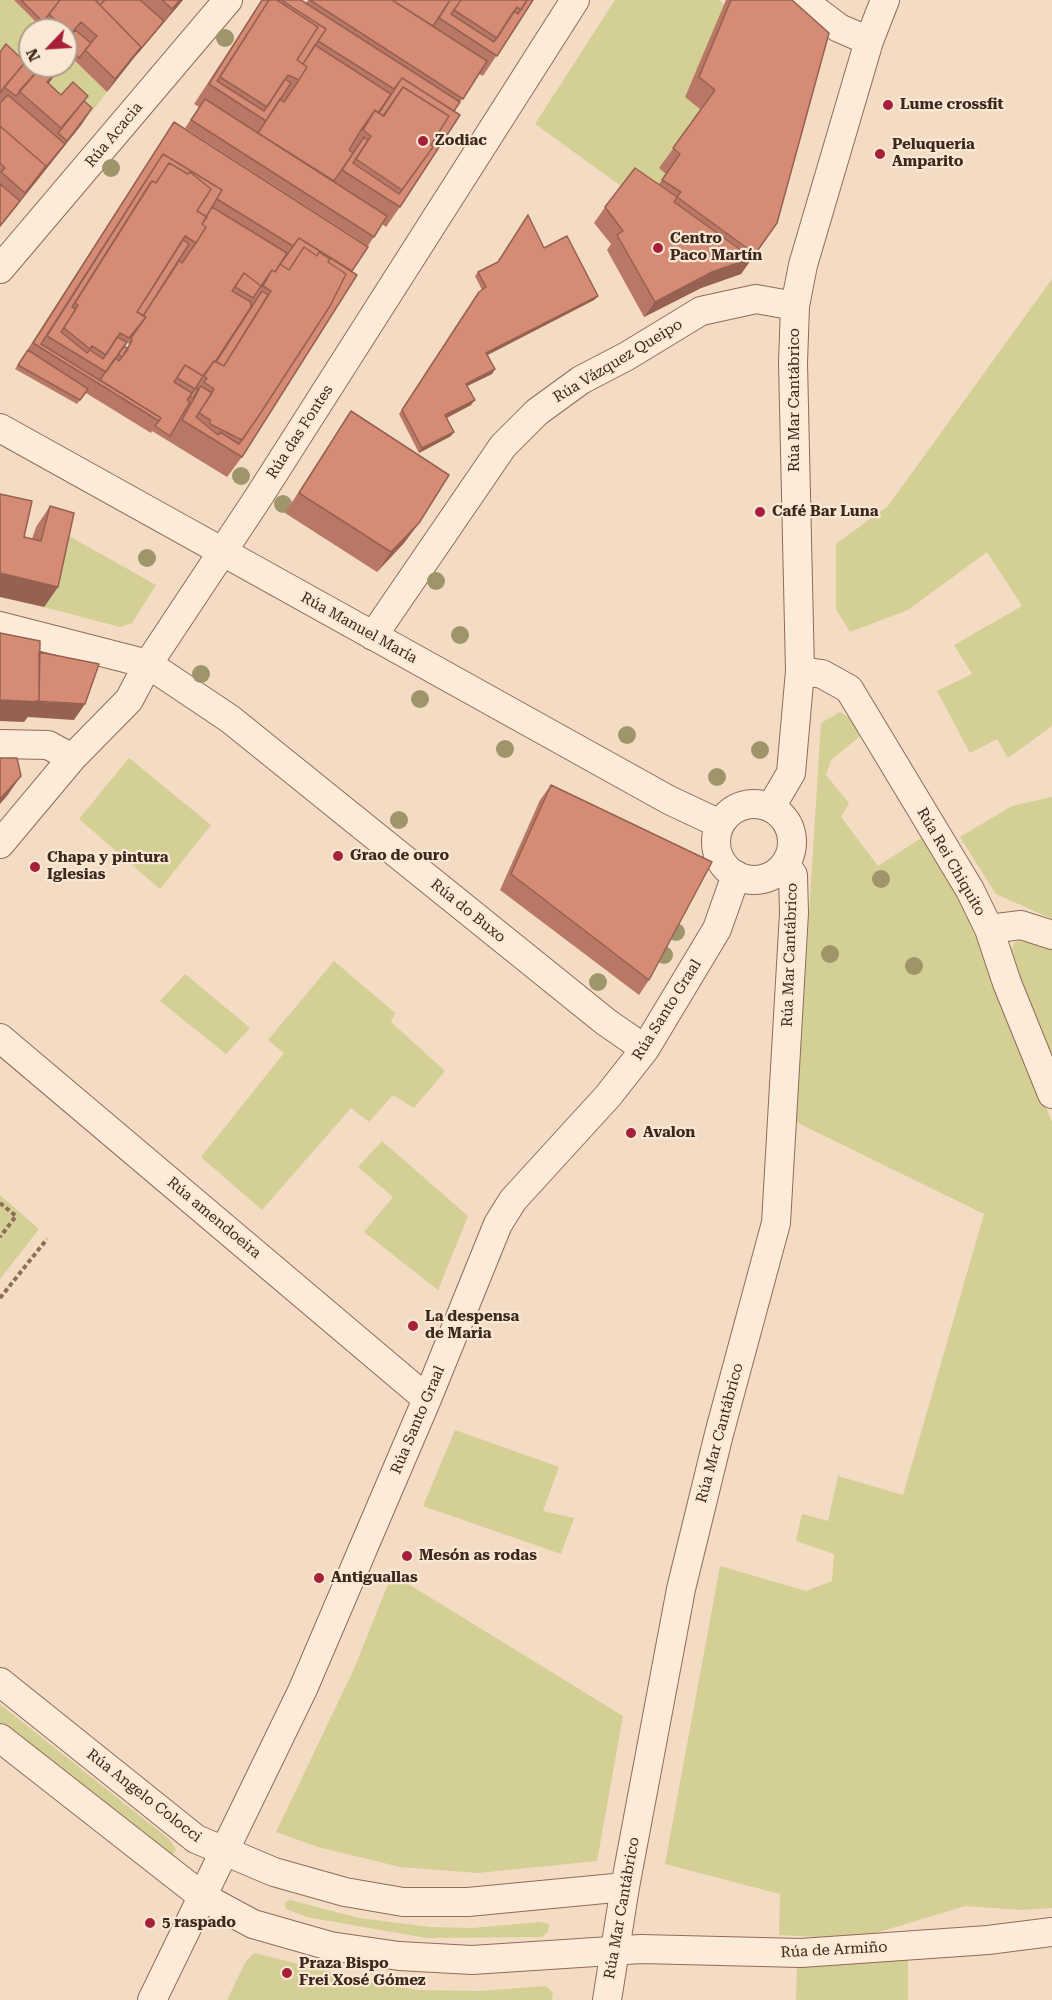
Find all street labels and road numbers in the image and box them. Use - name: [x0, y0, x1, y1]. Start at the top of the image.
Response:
- street label: Rúa Acacia: [82, 99, 146, 171]
- street label: Rúa Vázquez Queipo: [550, 315, 686, 407]
- street label: Rúa Mar Cantábrico: [786, 328, 804, 472]
- street label: Rúa das Fontes: [263, 382, 337, 482]
- street label: Rúa Manuel María: [298, 589, 420, 667]
- street label: Rúa Rei Chiquito: [913, 805, 989, 919]
- street label: Rúa do Buxo: [427, 875, 509, 947]
- street label: Rúa Mar Cantábrico: [778, 883, 802, 1027]
- street label: Rúa Santo Graal: [629, 956, 705, 1064]
- street label: Rúa amendoeira: [163, 1173, 265, 1263]
- street label: Rúa Mar Cantábrico: [693, 1361, 747, 1505]
- street label: Rúa Santo Graal: [387, 1363, 449, 1477]
- street label: Rúa Angelo Colocci: [83, 1746, 205, 1846]
- street label: Rúa Mar Cantábrico: [601, 1835, 643, 1981]
- street label: Rúa de Armiño: [780, 1938, 888, 1962]

